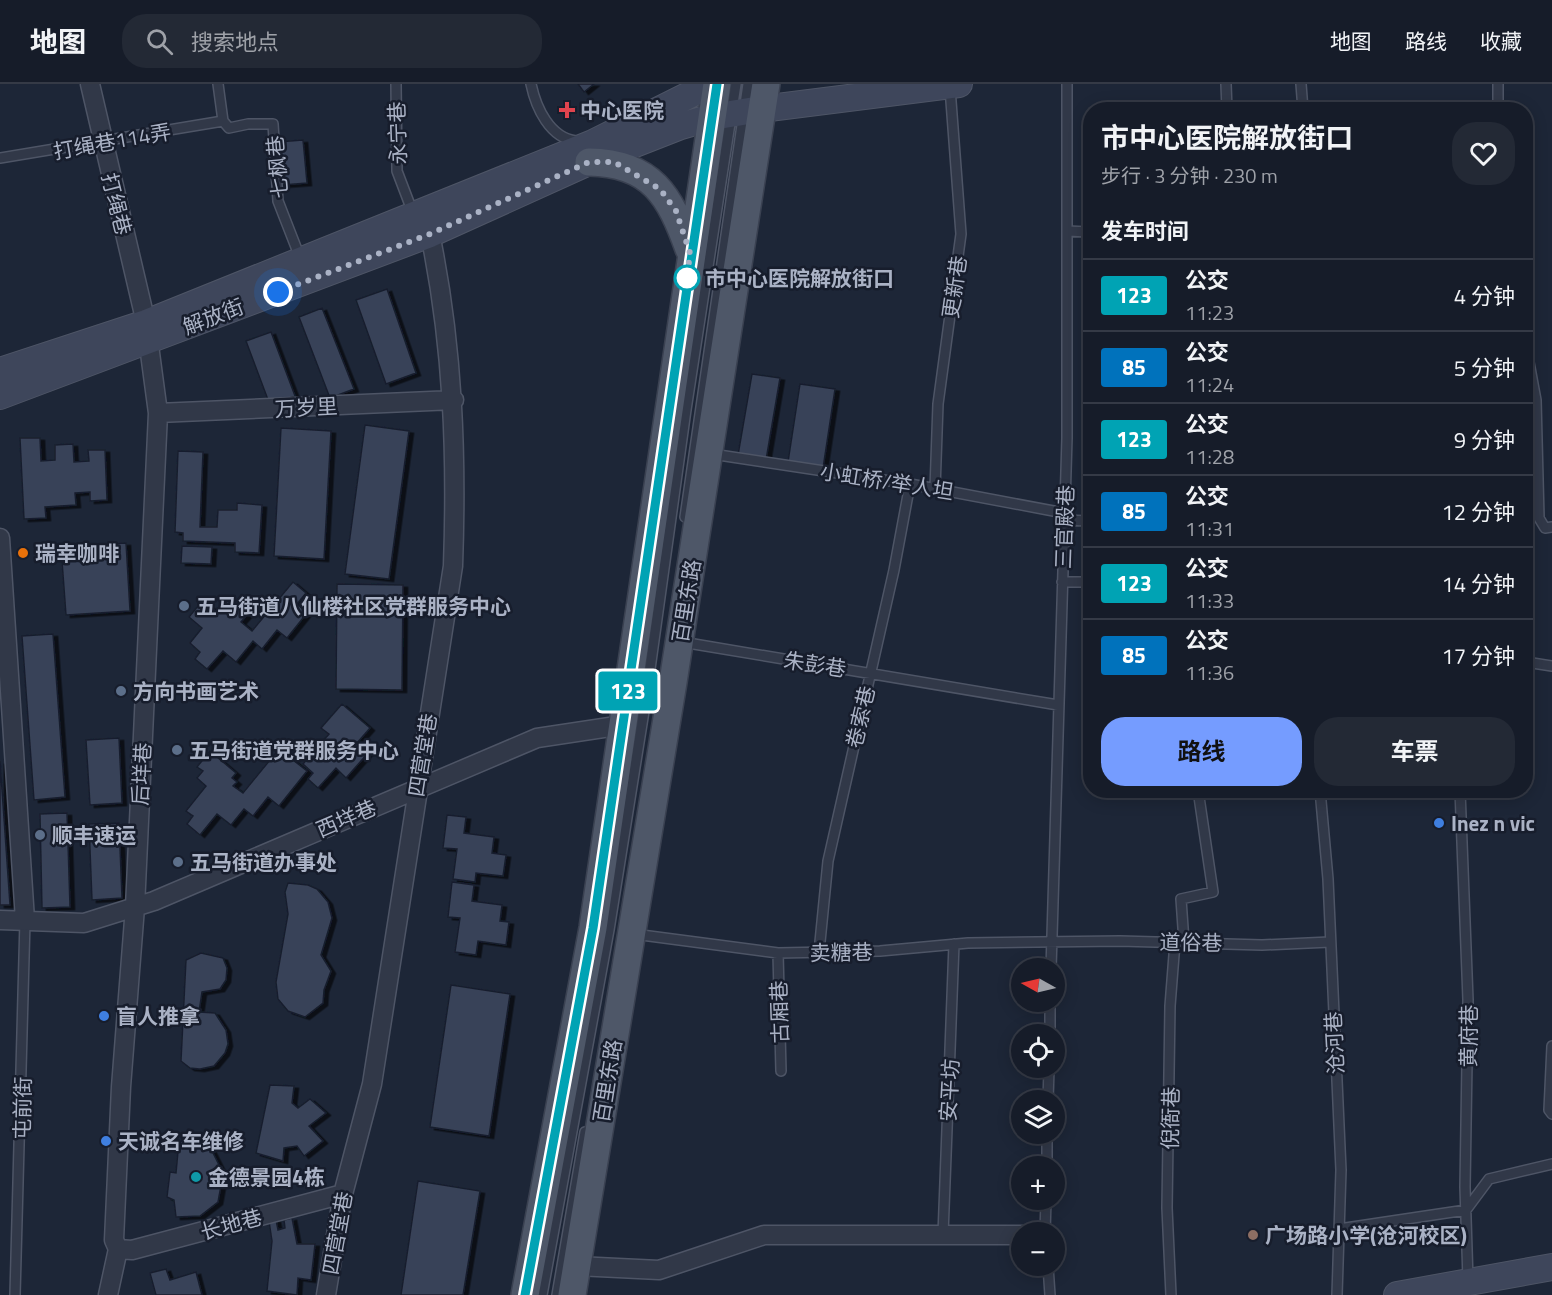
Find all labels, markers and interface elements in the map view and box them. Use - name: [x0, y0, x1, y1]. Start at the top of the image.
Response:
- search box: [122, 14, 542, 68]
- text: 地图: [30, 20, 86, 63]
- icon: search: [143, 25, 176, 58]
- text: 搜索地点: [191, 25, 279, 59]
- text: 地图: [1330, 25, 1372, 57]
- text: 路线: [1405, 25, 1447, 57]
- text: 收藏: [1480, 25, 1522, 57]
- place label: 中心医院: [580, 94, 664, 126]
- street label: 永宁巷: [380, 101, 414, 165]
- marker: 中心医院: [558, 101, 576, 119]
- street label: 打绳巷114弄: [50, 115, 174, 167]
- text: 市中心医院解放街口: [1101, 116, 1353, 159]
- button: heart: [1452, 122, 1515, 185]
- street label: 七枫巷: [258, 134, 296, 200]
- text: 步行 · 3 分钟 · 230 m: [1101, 160, 1278, 191]
- street label: 打绳巷: [94, 170, 140, 238]
- text: 发车时间: [1101, 214, 1189, 248]
- street label: 更新巷: [934, 254, 974, 320]
- place label: 市中心医院解放街口: [705, 262, 894, 294]
- text: 公交: [1185, 263, 1229, 297]
- marker: 市中心医院解放街口: [674, 265, 700, 291]
- your location: [263, 277, 293, 307]
- text: 123: [1116, 279, 1152, 311]
- text: 4 分钟: [1454, 279, 1515, 313]
- street label: 解放街: [178, 290, 248, 342]
- text: 11:23: [1185, 297, 1234, 328]
- text: 公交: [1185, 335, 1229, 369]
- text: 85: [1122, 351, 1146, 383]
- text: 5 分钟: [1454, 351, 1515, 385]
- text: 11:24: [1185, 369, 1234, 400]
- street label: 万岁里: [274, 389, 338, 425]
- text: 公交: [1185, 407, 1229, 441]
- text: 123: [1116, 423, 1152, 455]
- text: 9 分钟: [1454, 423, 1515, 457]
- text: 11:28: [1185, 441, 1234, 472]
- street label: 小虹桥/举人坦: [818, 455, 956, 507]
- text: 公交: [1185, 479, 1229, 513]
- street label: 三官殿巷: [1047, 484, 1081, 570]
- text: 85: [1122, 495, 1146, 527]
- text: 12 分钟: [1442, 495, 1515, 529]
- text: 11:31: [1185, 513, 1234, 544]
- place label: 瑞幸咖啡: [35, 537, 119, 569]
- marker: 瑞幸咖啡: [16, 546, 30, 560]
- text: 公交: [1185, 551, 1229, 585]
- street label: 百里东路: [664, 557, 708, 645]
- text: 123: [1116, 567, 1152, 599]
- text: 14 分钟: [1442, 567, 1515, 601]
- text: 11:33: [1185, 585, 1234, 616]
- place label: 五马街道八仙楼社区党群服务中心: [196, 590, 511, 622]
- marker: 五马街道八仙楼社区党群服务中心: [177, 599, 191, 613]
- text: 公交: [1185, 623, 1229, 657]
- text: 85: [1122, 639, 1146, 671]
- text: 17 分钟: [1442, 639, 1515, 673]
- street label: 朱彭巷: [781, 643, 849, 685]
- text: 11:36: [1185, 657, 1234, 688]
- line badge: 123: [594, 672, 662, 710]
- place label: 方向书画艺术: [133, 675, 259, 707]
- text: 123: [610, 675, 646, 707]
- street label: 卷索巷: [837, 683, 883, 751]
- marker: 方向书画艺术: [114, 684, 128, 698]
- street label: 四营堂巷: [400, 711, 444, 799]
- button: 路线: [1101, 717, 1302, 786]
- button: 车票: [1314, 717, 1515, 786]
- place label: 五马街道党群服务中心: [189, 734, 399, 766]
- street label: 后垟巷: [123, 742, 159, 806]
- marker: 五马街道党群服务中心: [170, 743, 184, 757]
- street label: 西垟巷: [311, 791, 381, 845]
- place label: Inez n vic: [1451, 807, 1535, 839]
- marker: Inez n vic: [1432, 816, 1446, 830]
- place label: 顺丰速运: [52, 819, 136, 851]
- marker: 顺丰速运: [33, 828, 47, 842]
- place label: 五马街道办事处: [190, 846, 337, 878]
- marker: 五马街道办事处: [171, 855, 185, 869]
- street label: 道俗巷: [1159, 925, 1223, 959]
- street label: 卖糖巷: [809, 935, 873, 969]
- north arrow: [1011, 958, 1065, 1012]
- map controls: [1011, 958, 1065, 1276]
- street label: 古厢巷: [762, 980, 796, 1044]
- place label: 盲人推拿: [116, 1000, 200, 1032]
- street label: 黄府巷: [1452, 1005, 1484, 1068]
- marker: 盲人推拿: [97, 1009, 111, 1023]
- street label: 沧河巷: [1316, 1011, 1352, 1075]
- button: locate: [1011, 1024, 1065, 1078]
- street label: 百里东路: [585, 1037, 629, 1125]
- street label: 安平坊: [931, 1058, 967, 1122]
- street label: 屯前街: [5, 1076, 39, 1140]
- street label: 倪衙巷: [1153, 1086, 1187, 1150]
- button: layers: [1011, 1090, 1065, 1144]
- place label: 天诚名车维修: [118, 1125, 244, 1157]
- marker: 天诚名车维修: [99, 1134, 113, 1148]
- button: +: [1011, 1156, 1065, 1210]
- place label: 金德景园4栋: [208, 1161, 325, 1193]
- marker: 金德景园4栋: [189, 1170, 203, 1184]
- street label: 四营堂巷: [314, 1189, 360, 1277]
- street label: 长地巷: [196, 1200, 266, 1248]
- place label: 广场路小学(沧河校区): [1265, 1219, 1467, 1251]
- button: −: [1011, 1222, 1065, 1276]
- marker: 广场路小学(沧河校区): [1246, 1228, 1260, 1242]

